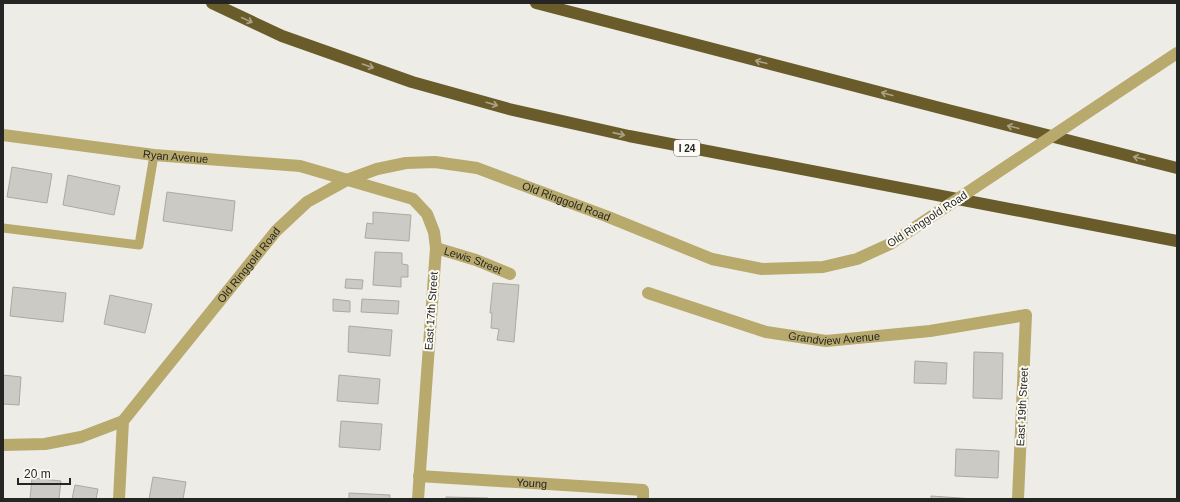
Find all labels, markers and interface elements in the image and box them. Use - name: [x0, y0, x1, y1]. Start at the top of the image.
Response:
- one-way arrow: [241, 16, 253, 24]
- one-way arrow: [755, 57, 768, 65]
- one-way arrow: [362, 63, 374, 71]
- one-way arrow: [881, 90, 894, 98]
- one-way arrow: [486, 101, 499, 109]
- one-way arrow: [1007, 122, 1020, 130]
- one-way arrow: [612, 131, 625, 139]
- road number: I 24: [674, 140, 700, 156]
- street label: Ryan Avenue: [142, 148, 209, 165]
- one-way arrow: [1133, 154, 1146, 161]
- street label: Old Ringgold Road: [521, 179, 612, 223]
- street label: Old Ringgold Road: [885, 189, 969, 249]
- street label: Old Ringgold Road: [215, 225, 283, 305]
- street label: Lewis Street: [443, 245, 504, 276]
- street label: East 17th Street: [422, 271, 440, 351]
- street label: Grandview Avenue: [787, 329, 880, 347]
- street label: East 19th Street: [1014, 367, 1030, 447]
- scale bar: [18, 460, 70, 486]
- text: 20 m: [24, 467, 51, 481]
- street label: Young: [516, 476, 548, 490]

